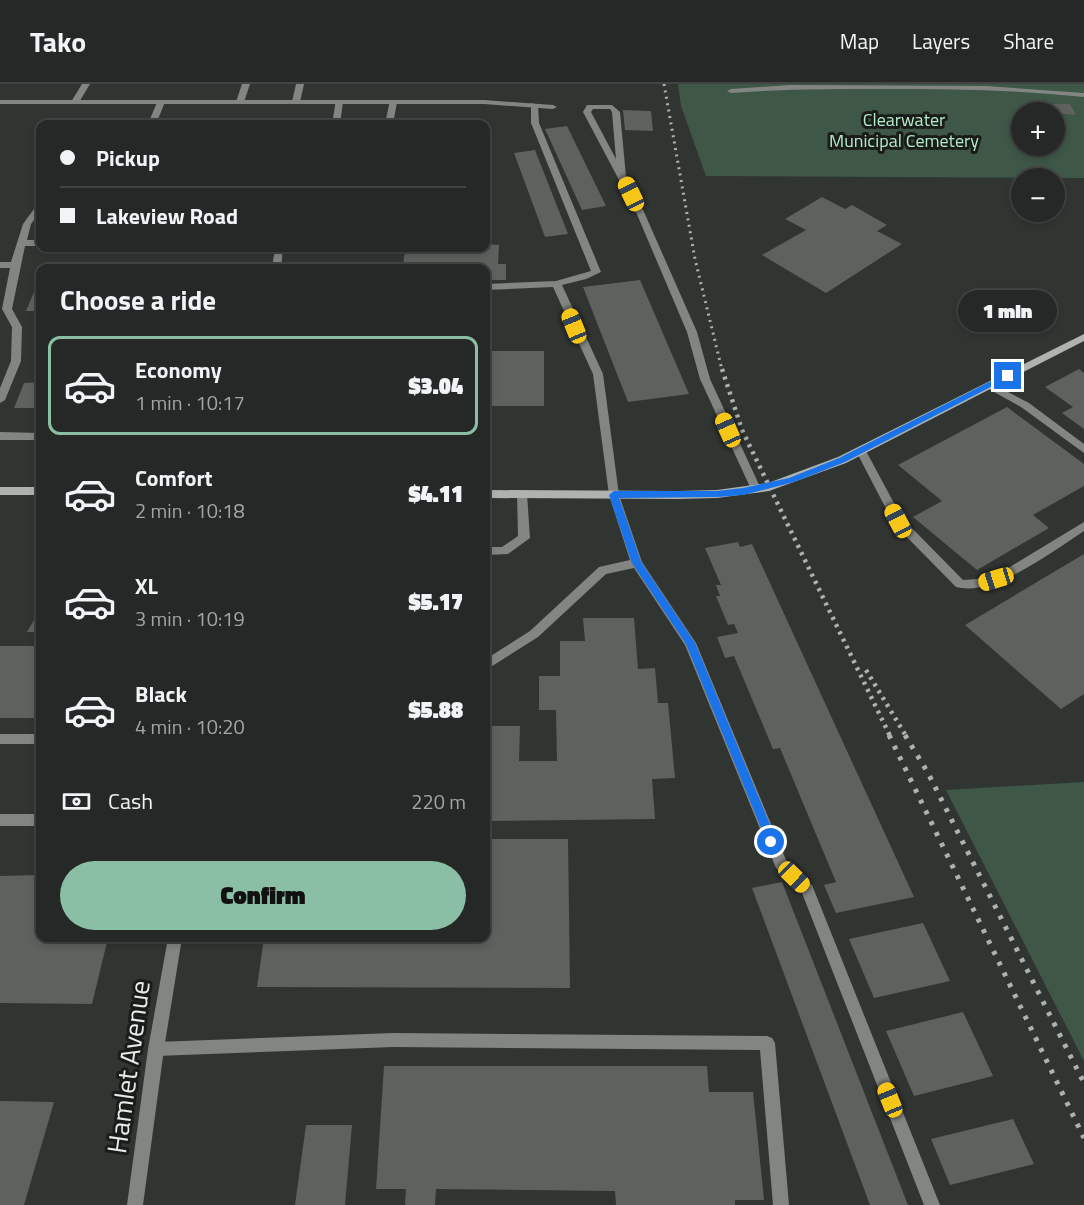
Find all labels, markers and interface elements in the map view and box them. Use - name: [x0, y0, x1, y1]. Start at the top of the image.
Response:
- text: Tako: [30, 20, 86, 63]
- text: Map: [840, 25, 879, 57]
- text: Layers: [912, 25, 970, 57]
- text: Share: [1003, 25, 1054, 57]
- map controls: [1011, 102, 1065, 222]
- button: +: [1011, 102, 1065, 156]
- park label: Clearwater Municipal Cemetery: [829, 106, 979, 154]
- text: Pickup: [96, 141, 160, 175]
- button: −: [1011, 168, 1065, 222]
- car: [615, 174, 647, 214]
- text: Lakeview Road: [96, 199, 238, 233]
- text: Choose a ride: [60, 279, 216, 320]
- callout: 1 min: [958, 289, 1058, 331]
- text: 1 min: [983, 295, 1032, 326]
- car: [559, 306, 589, 346]
- text: Economy: [135, 353, 222, 387]
- icon: car: [63, 359, 117, 413]
- route end: [994, 362, 1021, 389]
- text: $3.04: [408, 369, 463, 403]
- text: 1 min · 10:17: [135, 387, 245, 418]
- car: [712, 410, 744, 450]
- text: Comfort: [135, 461, 213, 495]
- icon: car: [63, 467, 117, 521]
- text: $4.11: [408, 477, 463, 511]
- text: 2 min · 10:18: [135, 495, 245, 526]
- car: [882, 501, 914, 541]
- car: [976, 565, 1016, 593]
- text: XL: [135, 569, 158, 603]
- icon: car: [63, 575, 117, 629]
- text: $5.17: [408, 585, 463, 619]
- text: 3 min · 10:19: [135, 603, 245, 634]
- text: Black: [135, 677, 187, 711]
- icon: car: [63, 683, 117, 737]
- text: $5.88: [408, 693, 463, 727]
- text: 4 min · 10:20: [135, 711, 245, 742]
- text: Cash: [108, 784, 153, 818]
- icon: cash: [60, 785, 93, 818]
- text: 220 m: [411, 786, 466, 817]
- route start: [757, 828, 784, 855]
- car: [775, 858, 813, 896]
- button: Confirm: [60, 861, 466, 930]
- street label: Hamlet Avenue: [95, 978, 160, 1156]
- car: [875, 1080, 905, 1120]

